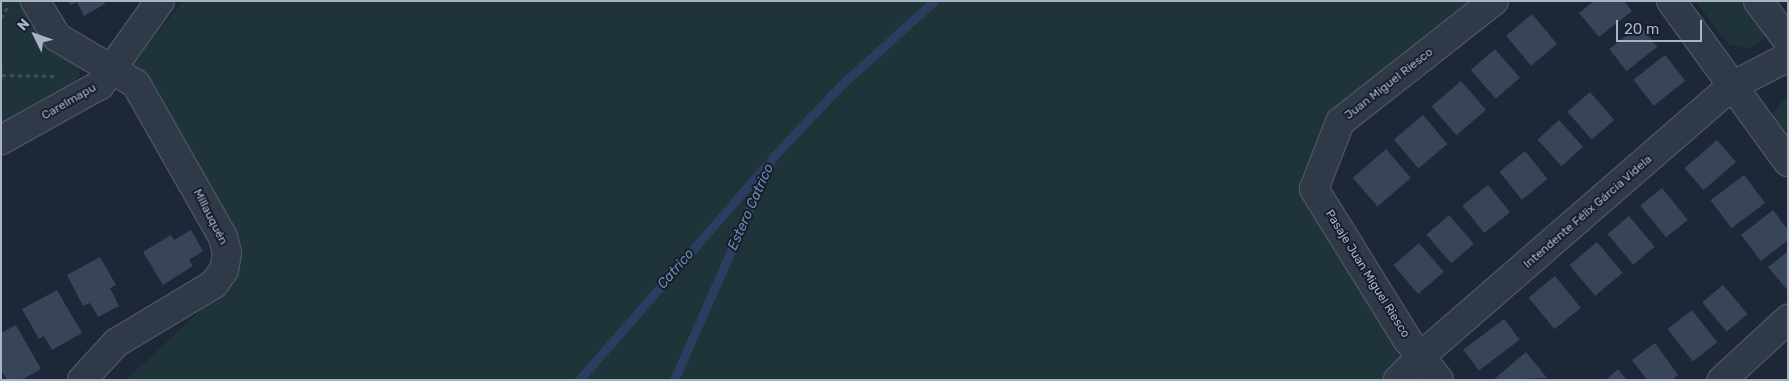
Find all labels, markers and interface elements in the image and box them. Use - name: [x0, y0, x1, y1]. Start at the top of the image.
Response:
- north arrow: [10, 10, 60, 60]
- scale bar: [1619, 10, 1705, 42]
- text: N: [14, 15, 33, 34]
- text: 20 m: [1624, 20, 1659, 38]
- street label: Juan Miguel Riesco: [1342, 45, 1436, 123]
- street label: Carelmapu: [39, 81, 99, 123]
- street label: Intendente Félix Gárcia Videla: [1521, 152, 1655, 272]
- water label: Estero Catrico: [724, 161, 778, 253]
- street label: Millauquén: [190, 187, 230, 247]
- street label: Pasaje Juan Miguel Riesco: [1322, 207, 1412, 341]
- water label: Catrico: [654, 246, 698, 292]

